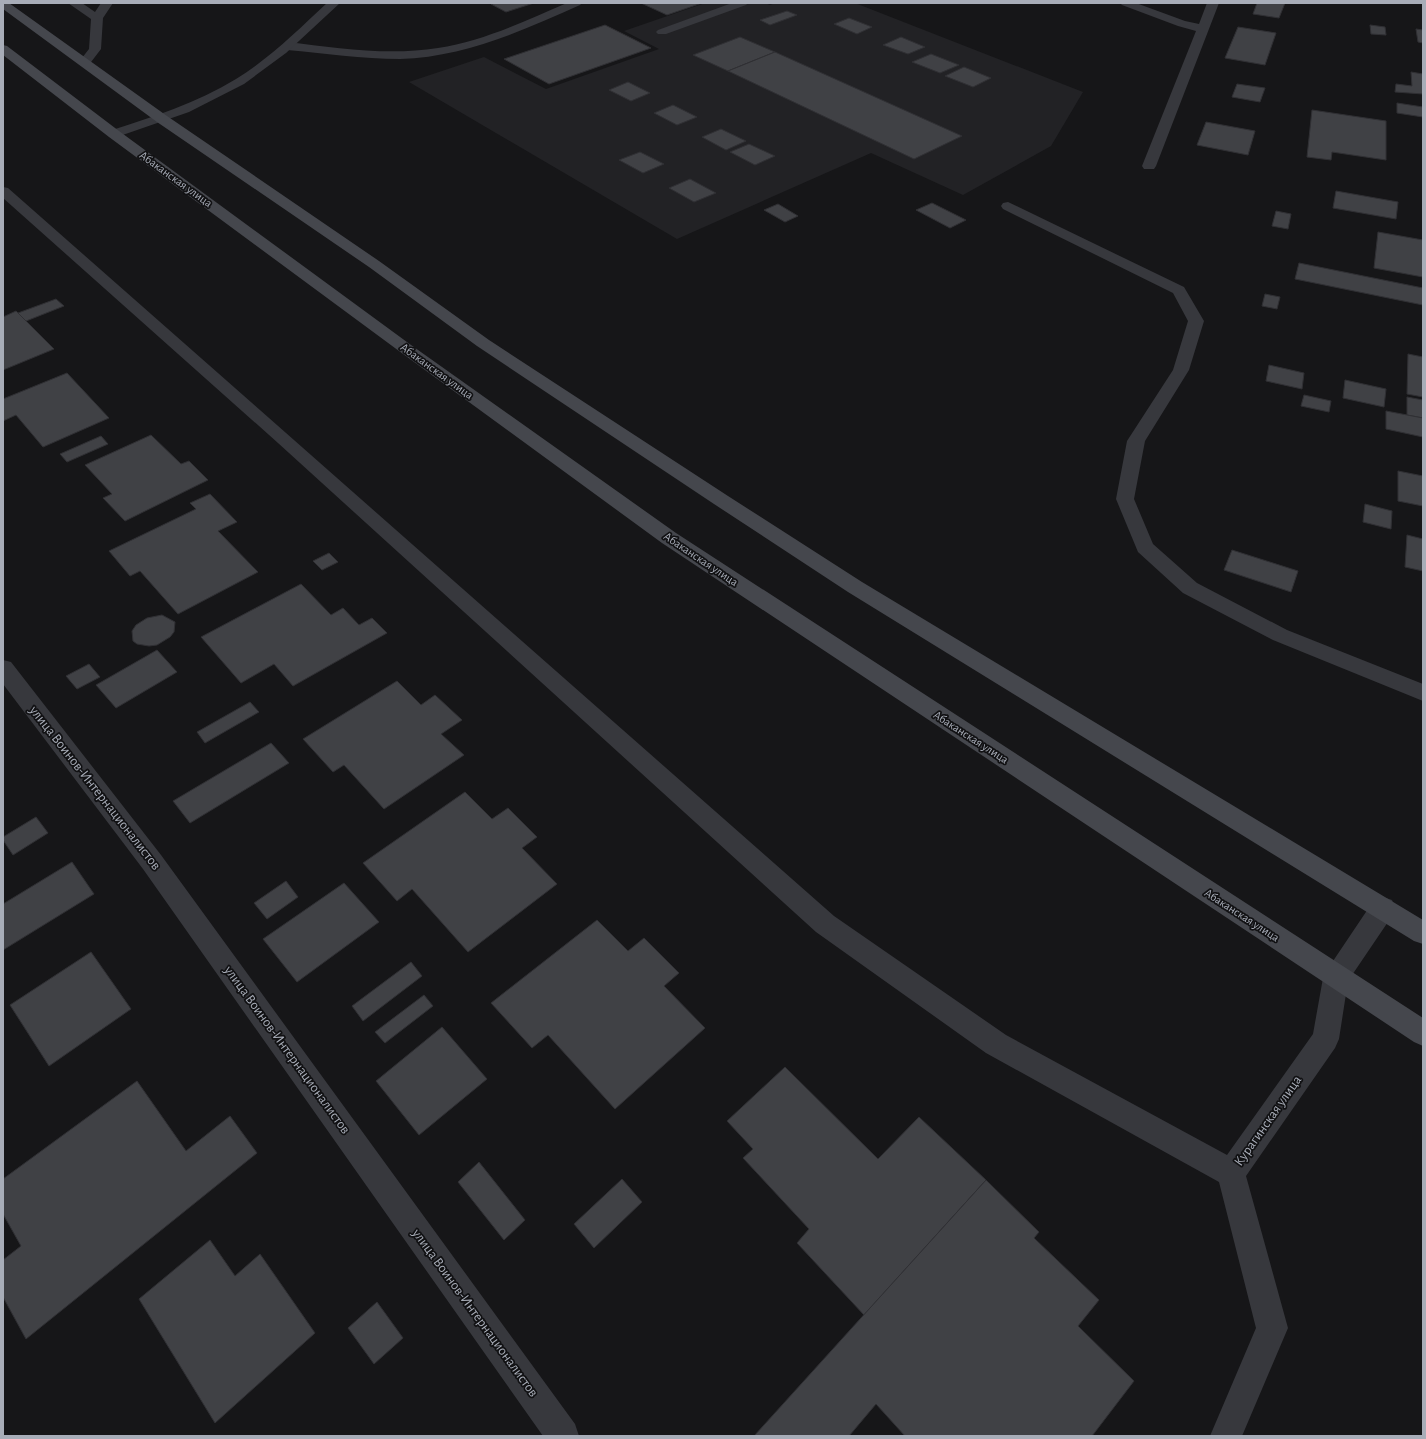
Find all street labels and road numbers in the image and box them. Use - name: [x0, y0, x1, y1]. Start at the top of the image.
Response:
- street label: Абаканская улица: [137, 149, 215, 210]
- street label: Абаканская улица: [398, 341, 476, 402]
- street label: Абаканская улица: [661, 530, 741, 589]
- street label: улица Воинов-Интернационалистов: [26, 703, 163, 873]
- street label: Абаканская улица: [931, 708, 1011, 767]
- street label: Абаканская улица: [1202, 886, 1282, 945]
- street label: улица Воинов-Интернационалистов: [221, 963, 353, 1137]
- street label: Курагинская улица: [1232, 1073, 1305, 1169]
- street label: улица Воинов-Интернационалистов: [409, 1226, 541, 1400]

